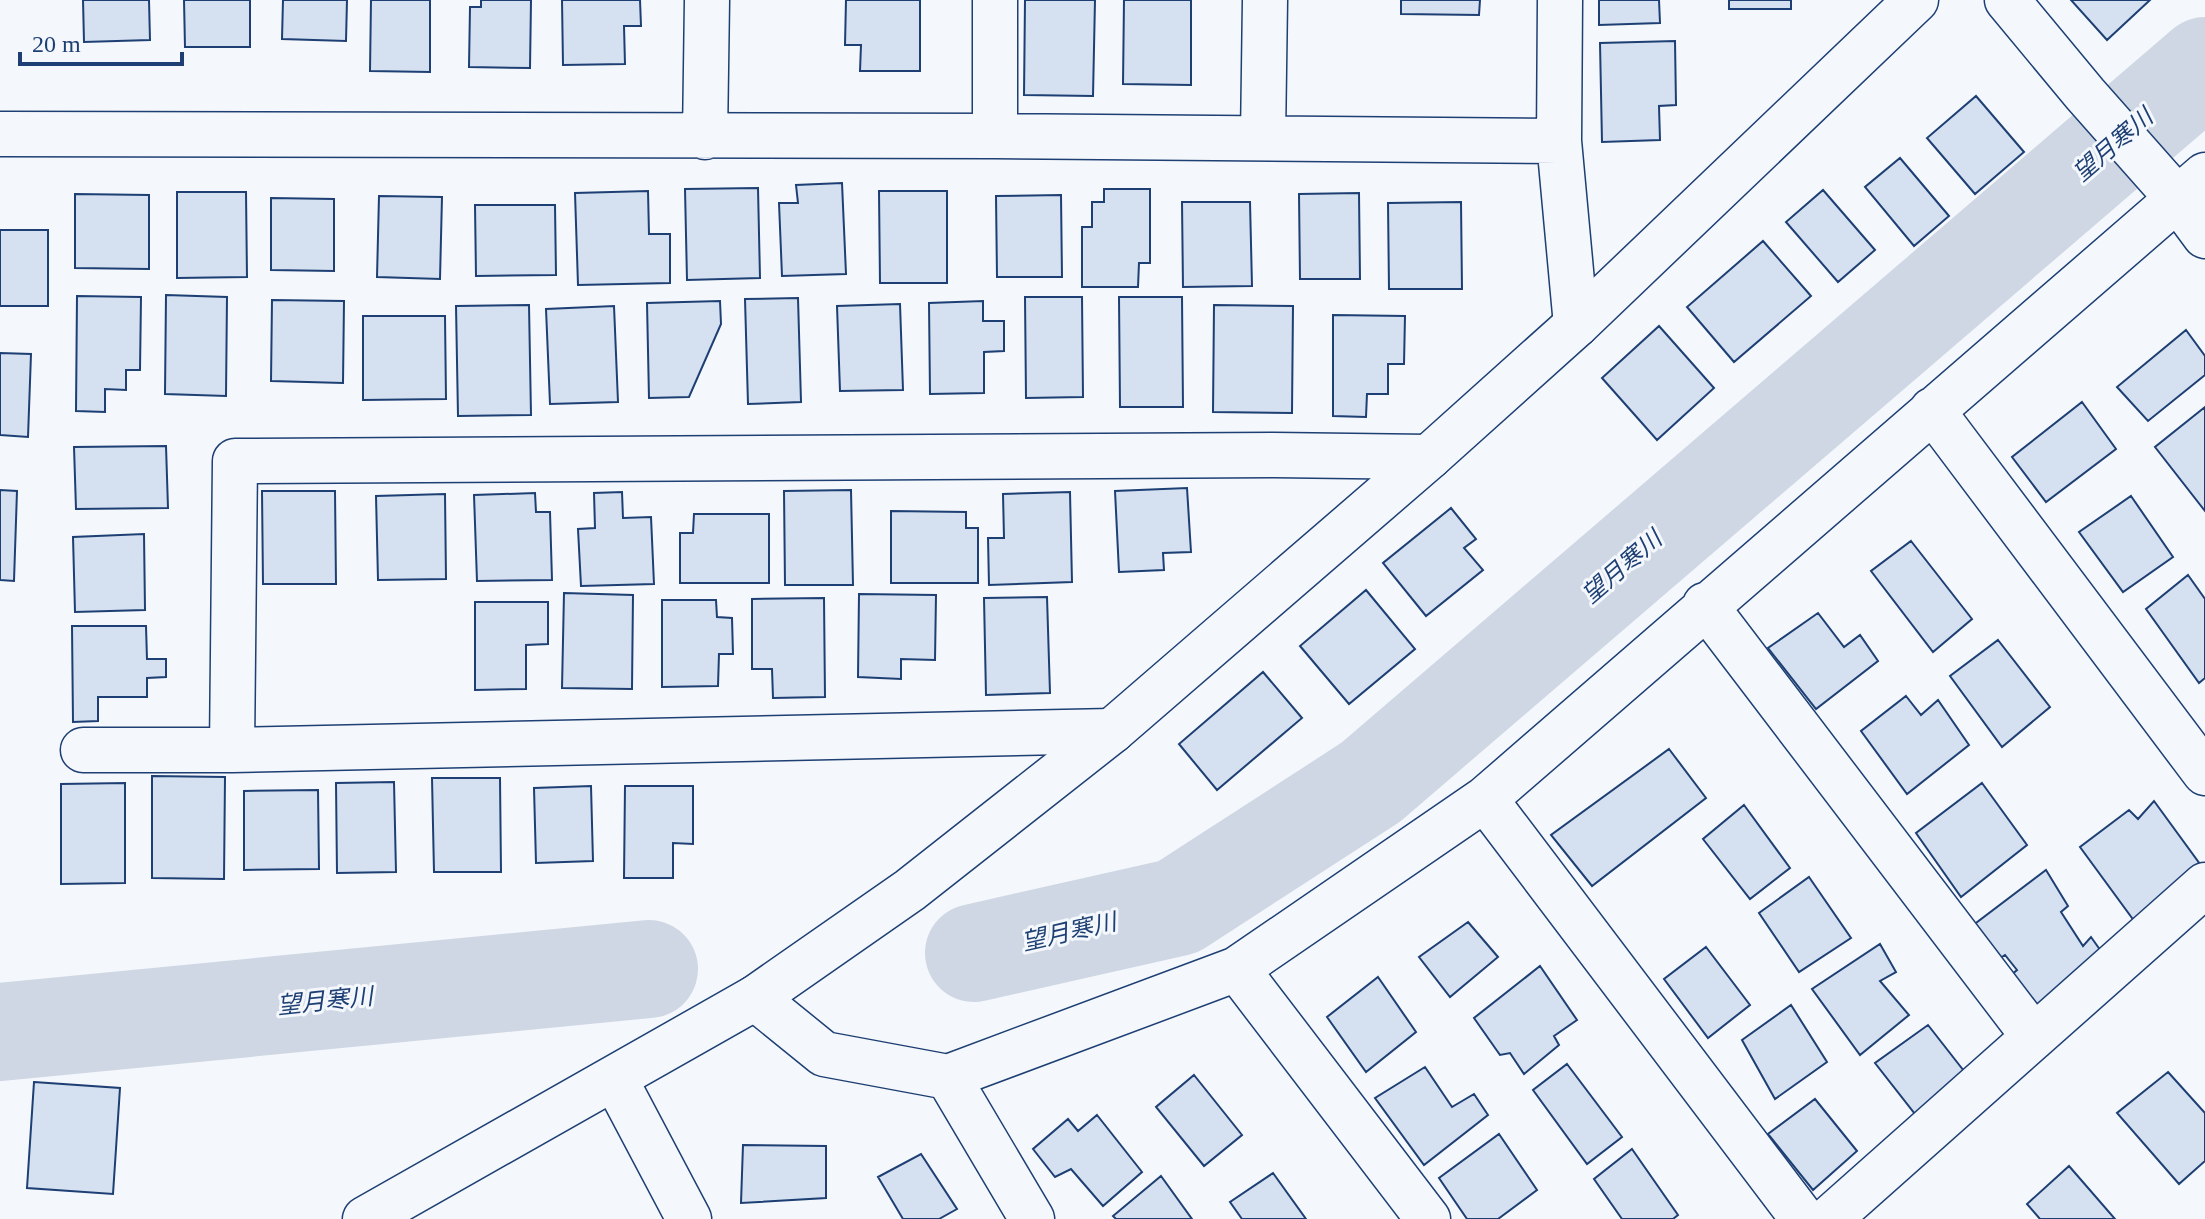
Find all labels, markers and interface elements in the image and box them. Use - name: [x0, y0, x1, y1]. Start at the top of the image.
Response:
- scale bar: [20, 16, 182, 66]
- text: 20 m: [32, 31, 81, 57]
- water label: 望月寒川: [2068, 102, 2160, 186]
- water label: 望月寒川: [1577, 524, 1669, 608]
- water label: 望月寒川: [1019, 908, 1122, 955]
- water label: 望月寒川: [276, 983, 377, 1019]

